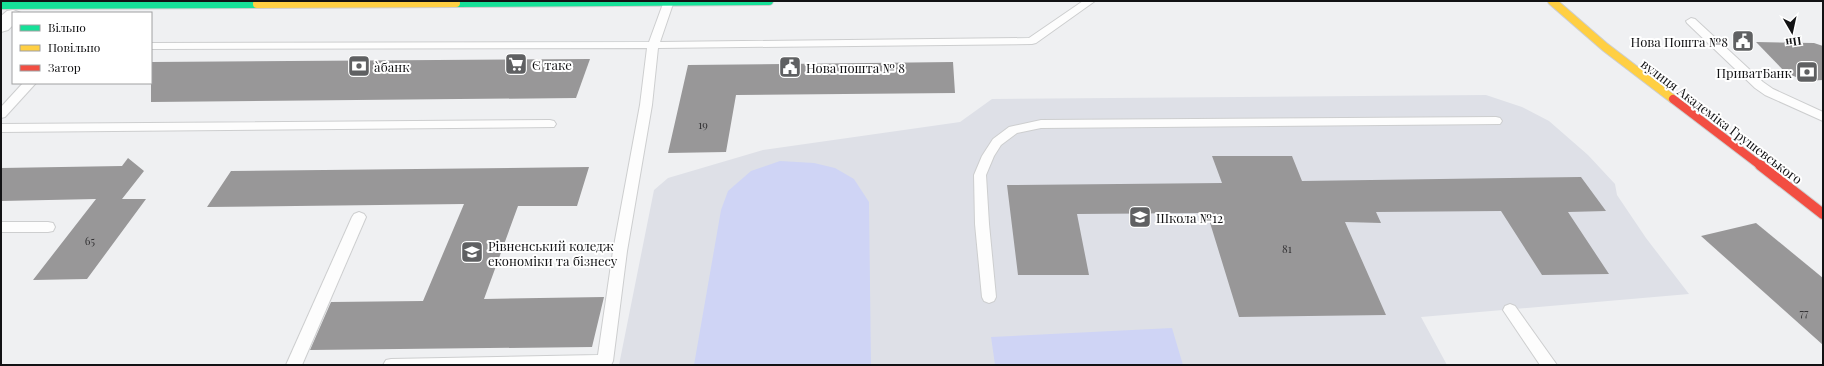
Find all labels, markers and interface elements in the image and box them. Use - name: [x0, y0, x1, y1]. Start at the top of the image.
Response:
- legend: [12, 12, 152, 84]
- north arrow: [1772, 12, 1812, 52]
- text: Вільно: [48, 19, 86, 35]
- public building icon: Нова Пошта №8: [1730, 28, 1756, 54]
- place label: Нова Пошта №8: [1631, 33, 1728, 50]
- text: Пн: [1785, 34, 1803, 51]
- text: Повільно: [48, 39, 101, 55]
- supermarket icon: Є таке: [503, 51, 529, 77]
- bank icon: а̀банк: [346, 53, 372, 79]
- public building icon: Нова пошта № 8: [777, 54, 803, 80]
- street label: вулиця Академіка Грушевського: [1638, 55, 1806, 187]
- place label: Є таке: [532, 56, 572, 73]
- place label: а̀банк: [374, 58, 410, 75]
- text: Затор: [48, 59, 81, 75]
- place label: Нова пошта № 8: [806, 59, 905, 76]
- bank icon: ПриватБанк: [1794, 59, 1820, 85]
- place label: ПриватБанк: [1716, 64, 1793, 81]
- house number: 19: [698, 117, 708, 132]
- school or university icon: Школа №12: [1127, 204, 1153, 230]
- place label: Школа №12: [1156, 209, 1223, 226]
- house number: 65: [85, 233, 96, 248]
- place label: Рівненський коледж економіки та бізнесу: [488, 237, 618, 269]
- school or university icon: Рівненський коледж економіки та бізнесу: [459, 239, 485, 265]
- house number: 81: [1282, 241, 1292, 256]
- house number: 77: [1800, 305, 1809, 320]

